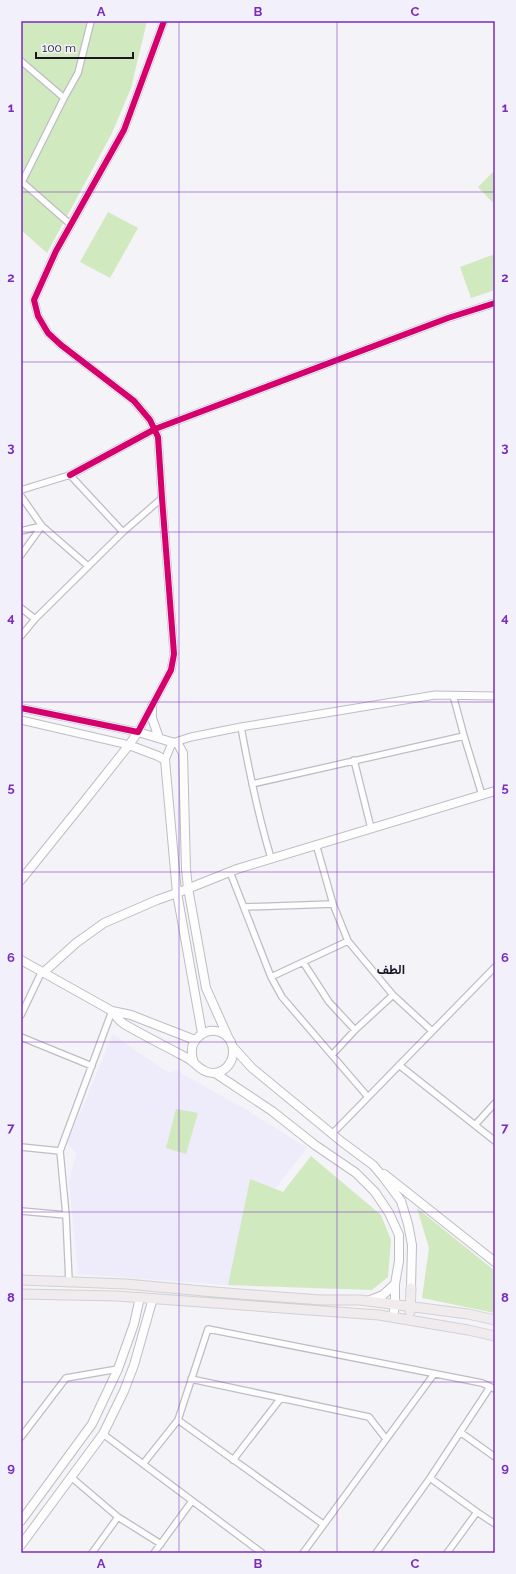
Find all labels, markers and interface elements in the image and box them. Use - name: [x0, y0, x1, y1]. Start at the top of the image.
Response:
- text: A: [97, 4, 106, 19]
- text: B: [254, 4, 263, 19]
- text: C: [411, 4, 420, 19]
- scale bar: [36, 34, 133, 60]
- text: 100 m: [42, 41, 76, 55]
- text: 1: [8, 100, 15, 115]
- text: 1: [502, 100, 509, 115]
- text: 2: [7, 270, 15, 285]
- text: 2: [501, 270, 509, 285]
- text: 3: [7, 440, 15, 455]
- text: 3: [501, 440, 509, 455]
- text: 4: [7, 610, 15, 625]
- text: 4: [501, 610, 509, 625]
- text: 5: [7, 780, 15, 795]
- text: 5: [501, 780, 509, 795]
- text: 6: [7, 950, 15, 965]
- text: 6: [501, 950, 509, 965]
- district label: الطف: [377, 962, 405, 977]
- text: 7: [7, 1120, 15, 1135]
- text: 7: [501, 1120, 509, 1135]
- text: 8: [7, 1290, 15, 1305]
- text: 8: [501, 1290, 509, 1305]
- text: 9: [7, 1460, 15, 1475]
- text: 9: [501, 1460, 509, 1475]
- text: A: [97, 1556, 106, 1571]
- text: B: [254, 1556, 263, 1571]
- text: C: [411, 1556, 420, 1571]

